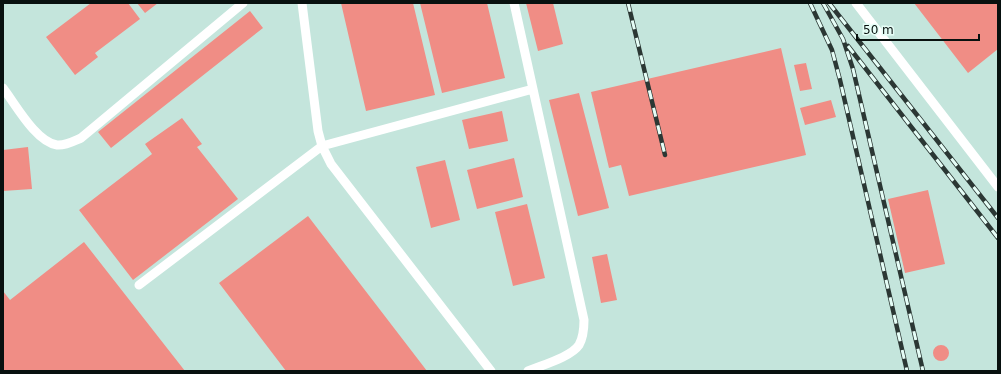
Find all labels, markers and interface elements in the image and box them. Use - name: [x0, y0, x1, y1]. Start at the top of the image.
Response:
- scale bar: [857, 16, 979, 42]
- text: 50 m: [863, 23, 894, 37]

